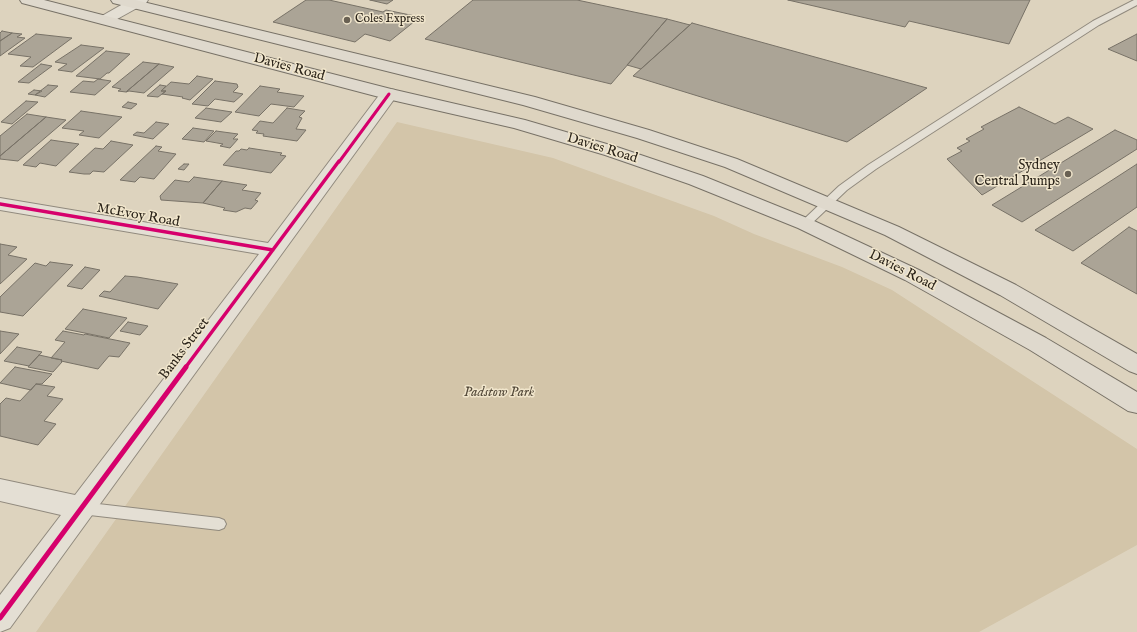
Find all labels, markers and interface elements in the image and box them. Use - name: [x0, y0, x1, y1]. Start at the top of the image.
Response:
- place label: Coles Express: [355, 13, 425, 27]
- marker: Coles Express: [342, 15, 352, 25]
- street label: Davies Road: [252, 50, 326, 86]
- street label: Davies Road: [565, 130, 639, 168]
- place label: Sydney Central Pumps: [975, 158, 1060, 190]
- marker: Sydney Central Pumps: [1063, 169, 1073, 179]
- street label: McEvoy Road: [95, 200, 181, 232]
- street label: Davies Road: [866, 247, 938, 295]
- street label: Banks Street: [156, 315, 214, 383]
- park label: Padstow Park: [464, 385, 534, 401]

